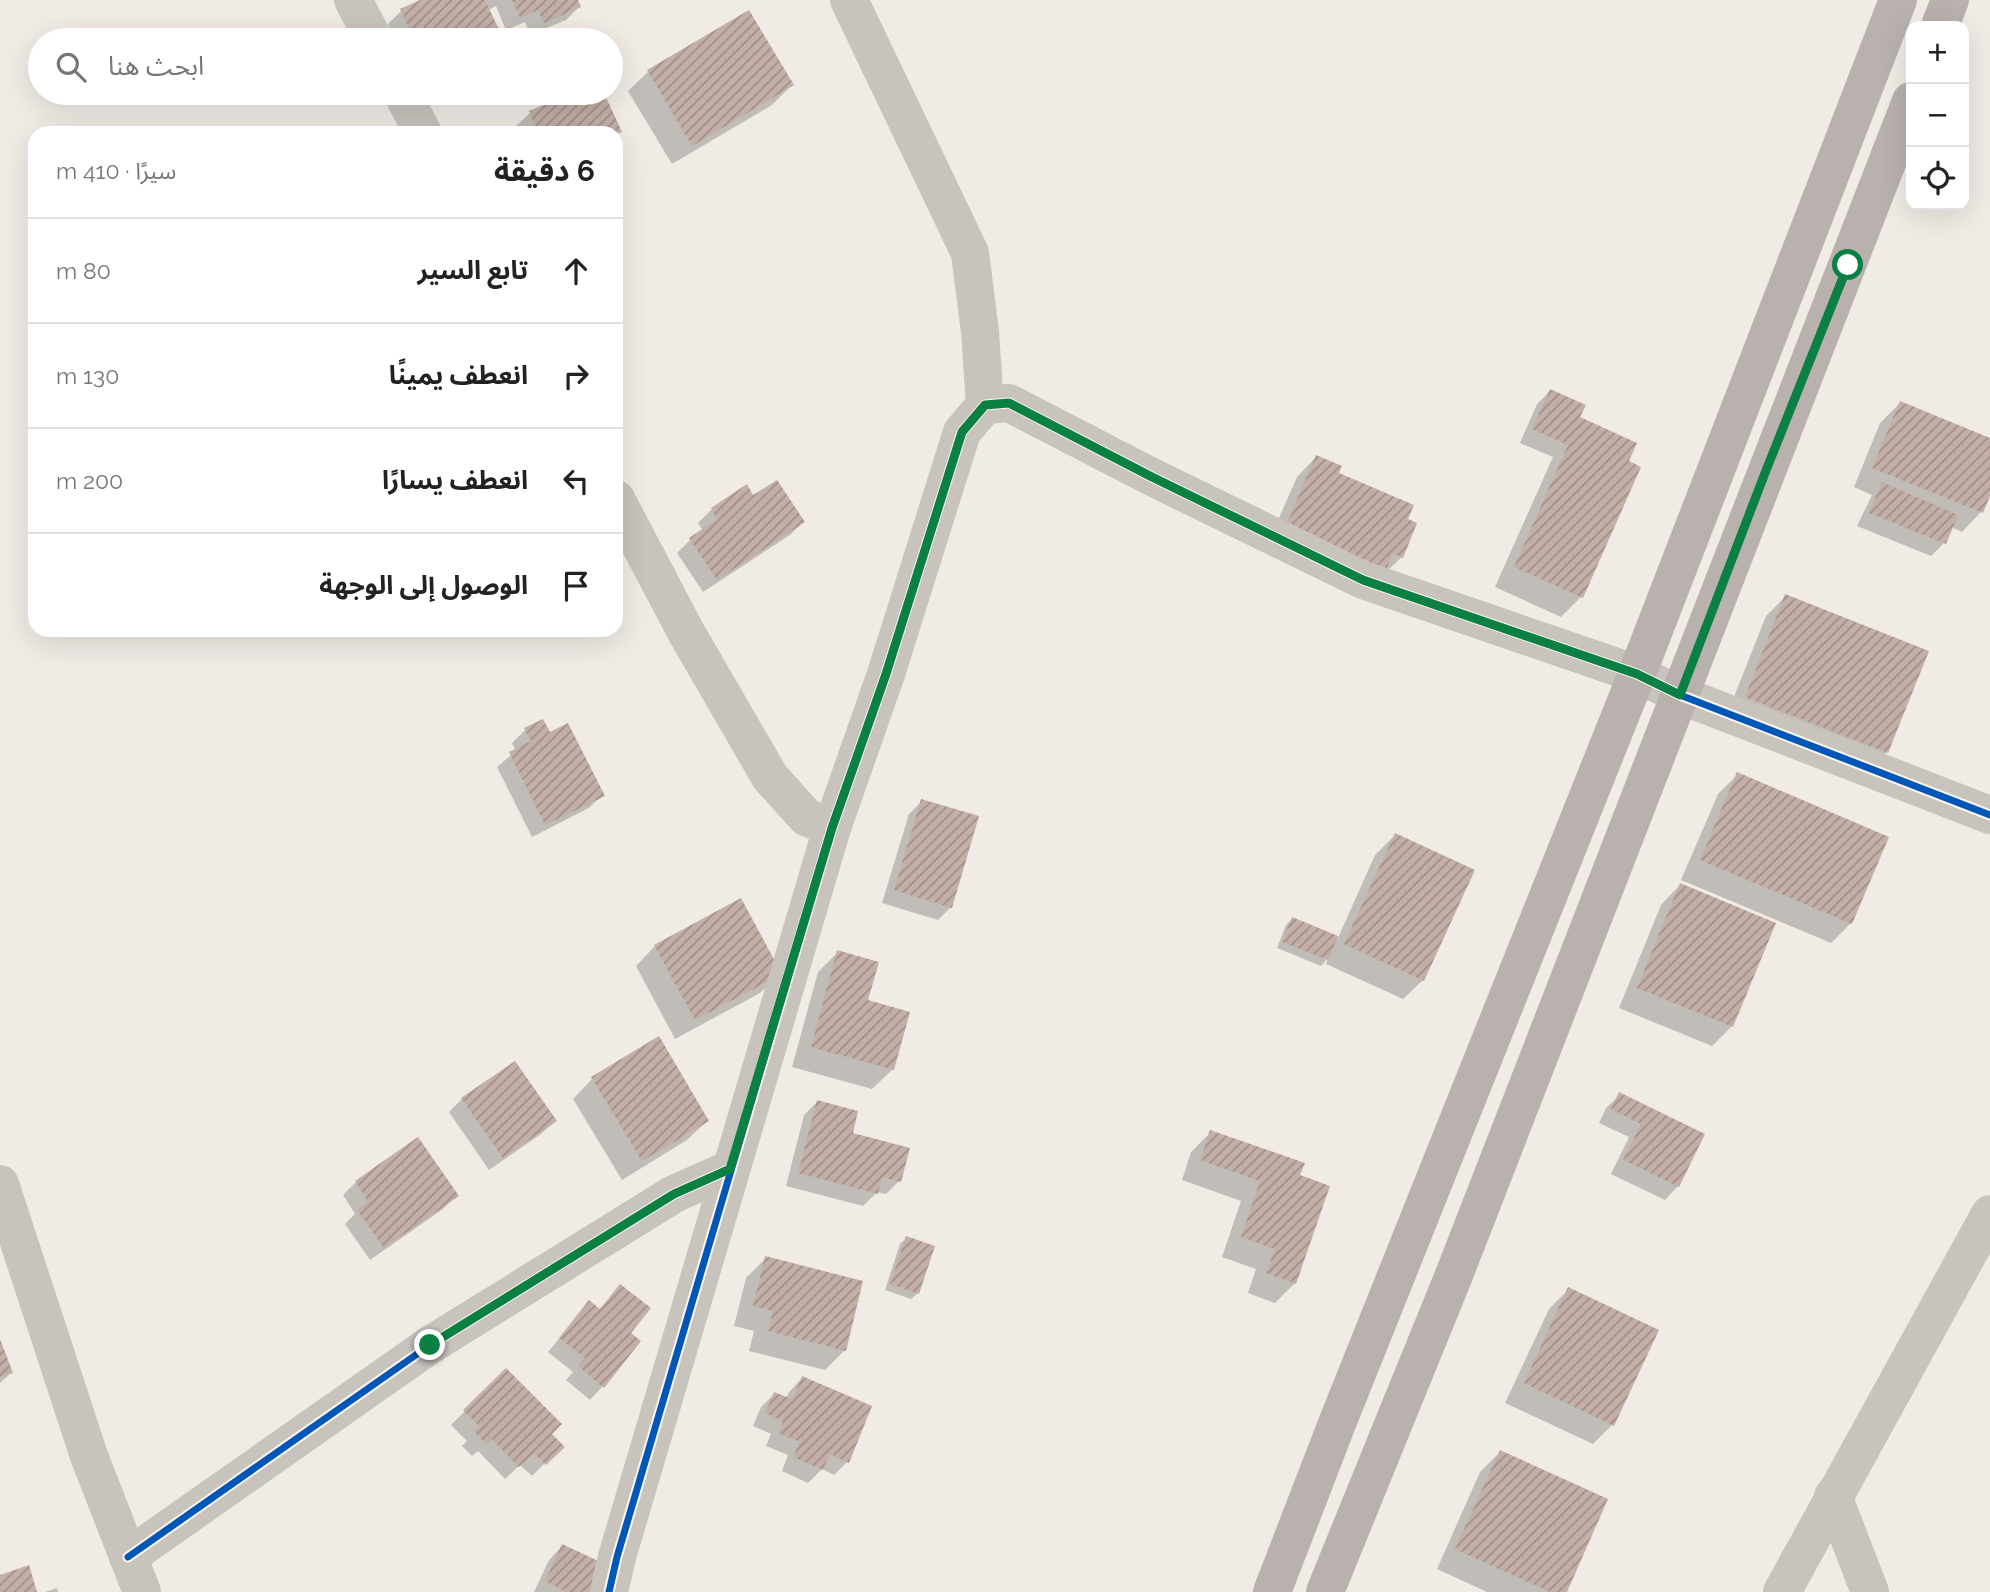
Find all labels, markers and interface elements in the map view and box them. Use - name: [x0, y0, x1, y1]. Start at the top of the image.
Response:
- map controls: [1906, 21, 1969, 210]
- button: +: [1906, 21, 1969, 84]
- search box: [28, 28, 623, 105]
- icon: search: [52, 48, 90, 86]
- text: ابحث هنا: [108, 51, 204, 81]
- button: −: [1906, 84, 1969, 147]
- button: locate: [1906, 147, 1969, 210]
- text: 6 دقيقة: [494, 153, 595, 188]
- text: سيرًا · 410 m: [56, 157, 176, 184]
- route start: [1832, 249, 1863, 280]
- icon: ahead: [557, 252, 595, 290]
- text: تابع السير: [417, 255, 528, 285]
- text: 80 m: [56, 257, 111, 284]
- icon: right: [557, 357, 595, 395]
- text: انعطف يمينًا: [389, 360, 528, 390]
- text: 130 m: [56, 362, 119, 389]
- icon: left: [557, 462, 595, 500]
- text: انعطف يسارًا: [382, 465, 528, 495]
- text: 200 m: [56, 467, 123, 494]
- icon: arrive: [557, 567, 595, 605]
- text: الوصول إلى الوجهة: [319, 570, 528, 600]
- route end: [414, 1329, 445, 1360]

